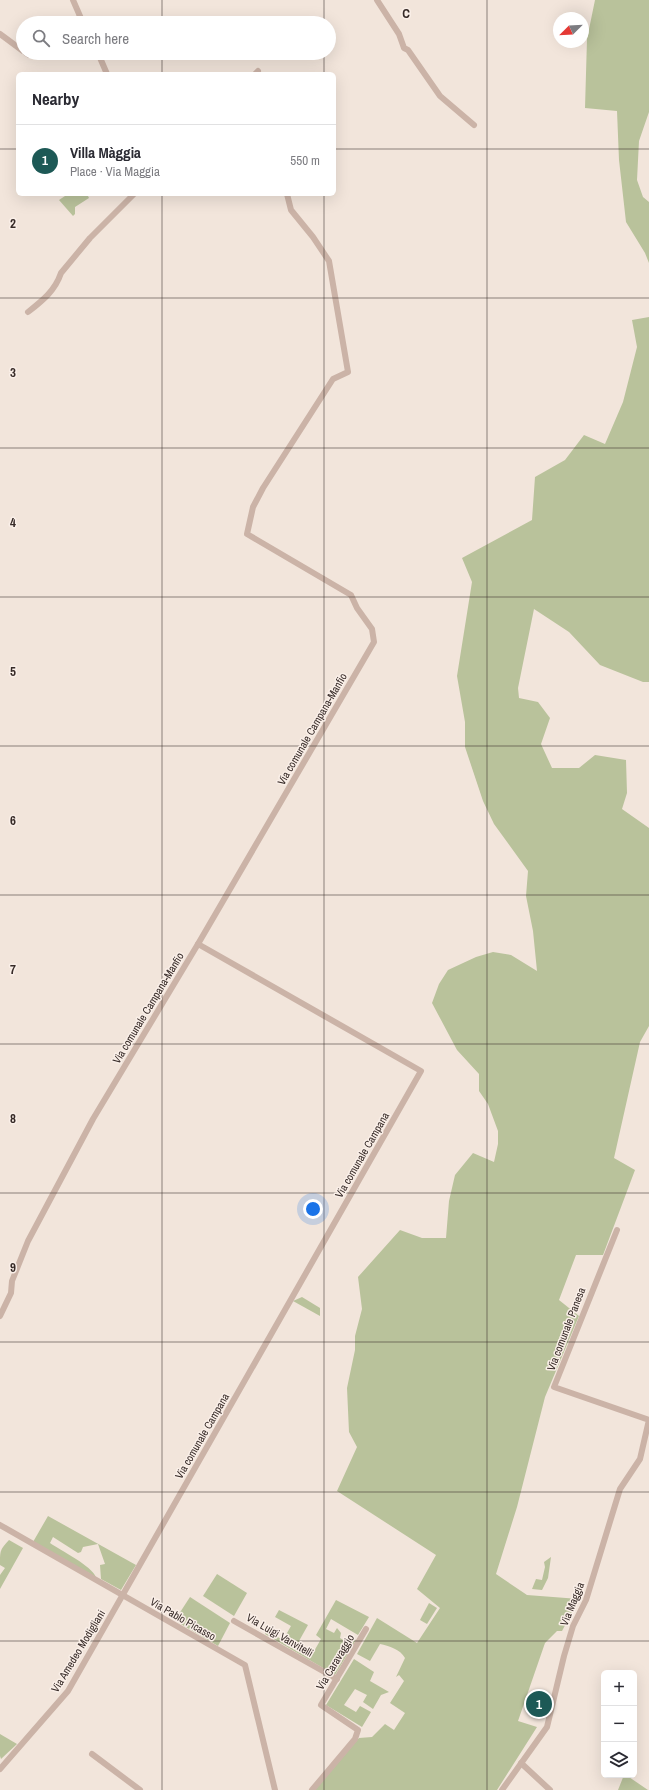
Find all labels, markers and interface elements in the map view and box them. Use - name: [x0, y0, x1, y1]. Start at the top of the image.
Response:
- text: C: [402, 5, 410, 22]
- north arrow: [553, 12, 589, 48]
- search box: [16, 16, 336, 60]
- icon: search: [30, 27, 52, 49]
- text: Search here: [62, 28, 129, 49]
- text: Nearby: [32, 87, 79, 110]
- text: Villa Màggia: [70, 142, 141, 163]
- text: 1: [42, 152, 48, 169]
- text: 550 m: [290, 152, 320, 169]
- text: Place · Via Maggia: [70, 163, 160, 180]
- text: 2: [10, 215, 16, 232]
- text: 3: [10, 364, 16, 381]
- text: 4: [10, 514, 16, 531]
- text: 5: [10, 663, 16, 680]
- street label: Via comunale Campana-Manfio: [274, 670, 350, 788]
- text: 6: [10, 812, 16, 829]
- street label: Via comunale Campana-Manfio: [109, 950, 187, 1066]
- text: 7: [10, 961, 16, 978]
- text: 8: [10, 1110, 16, 1127]
- street label: Via comunale Campana: [332, 1110, 392, 1200]
- your location: [303, 1199, 323, 1219]
- text: 9: [10, 1259, 16, 1276]
- street label: Via comunale Panesa: [544, 1285, 588, 1373]
- street label: Via comunale Campana: [172, 1391, 232, 1481]
- street label: Via Maggia: [557, 1580, 587, 1628]
- street label: Via Pablo Picasso: [148, 1595, 218, 1643]
- street label: Via Amedeo Modigliani: [48, 1607, 108, 1695]
- street label: Via Luigi Vanvitelli: [244, 1610, 316, 1660]
- street label: Via Caravaggio: [313, 1632, 357, 1692]
- map controls: [601, 1670, 637, 1778]
- button: +: [601, 1670, 637, 1706]
- pin: 1: [526, 1689, 552, 1719]
- button: −: [601, 1706, 637, 1742]
- button: layers: [601, 1742, 637, 1778]

